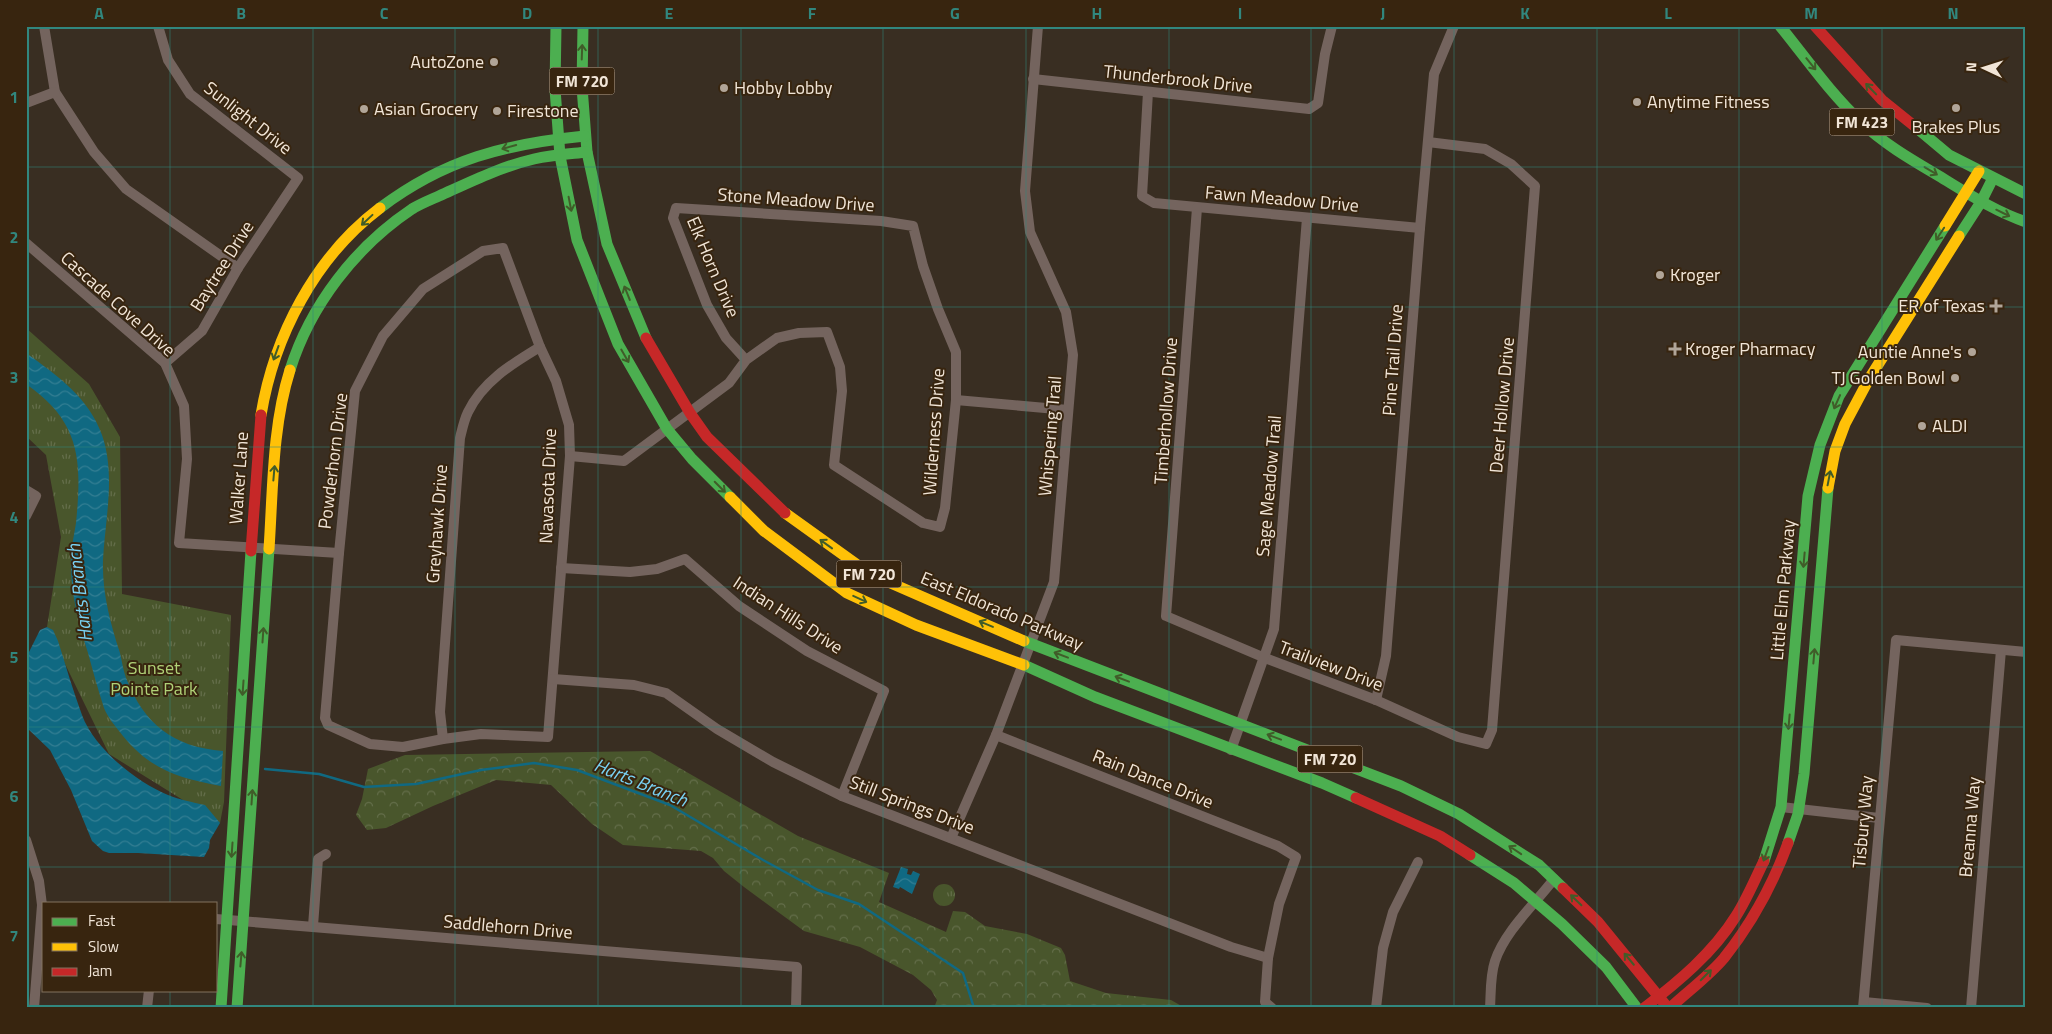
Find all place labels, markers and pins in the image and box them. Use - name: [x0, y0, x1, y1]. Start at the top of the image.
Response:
- place label: AutoZone: [410, 48, 484, 75]
- marker: AutoZone: [488, 56, 500, 68]
- place label: Hobby Lobby: [734, 74, 833, 101]
- marker: Hobby Lobby: [718, 82, 730, 94]
- place label: Anytime Fitness: [1647, 88, 1770, 115]
- place label: Asian Grocery: [374, 95, 478, 122]
- marker: Anytime Fitness: [1631, 96, 1643, 108]
- place label: Firestone: [507, 97, 579, 124]
- marker: Brakes Plus: [1950, 102, 1962, 114]
- marker: Asian Grocery: [358, 103, 370, 115]
- marker: Firestone: [491, 105, 503, 117]
- place label: Brakes Plus: [1912, 113, 2000, 140]
- place label: Kroger: [1670, 261, 1720, 288]
- marker: Kroger: [1654, 269, 1666, 281]
- place label: ER of Texas: [1898, 292, 1985, 319]
- marker: ER of Texas: [1989, 299, 2003, 313]
- place label: Kroger Pharmacy: [1685, 335, 1816, 362]
- place label: Auntie Anne's: [1858, 338, 1962, 365]
- marker: Kroger Pharmacy: [1669, 343, 1681, 355]
- marker: Auntie Anne's: [1966, 346, 1978, 358]
- place label: TJ Golden Bowl: [1831, 364, 1945, 391]
- marker: TJ Golden Bowl: [1949, 372, 1961, 384]
- place label: ALDI: [1932, 412, 1967, 439]
- marker: ALDI: [1916, 420, 1928, 432]

